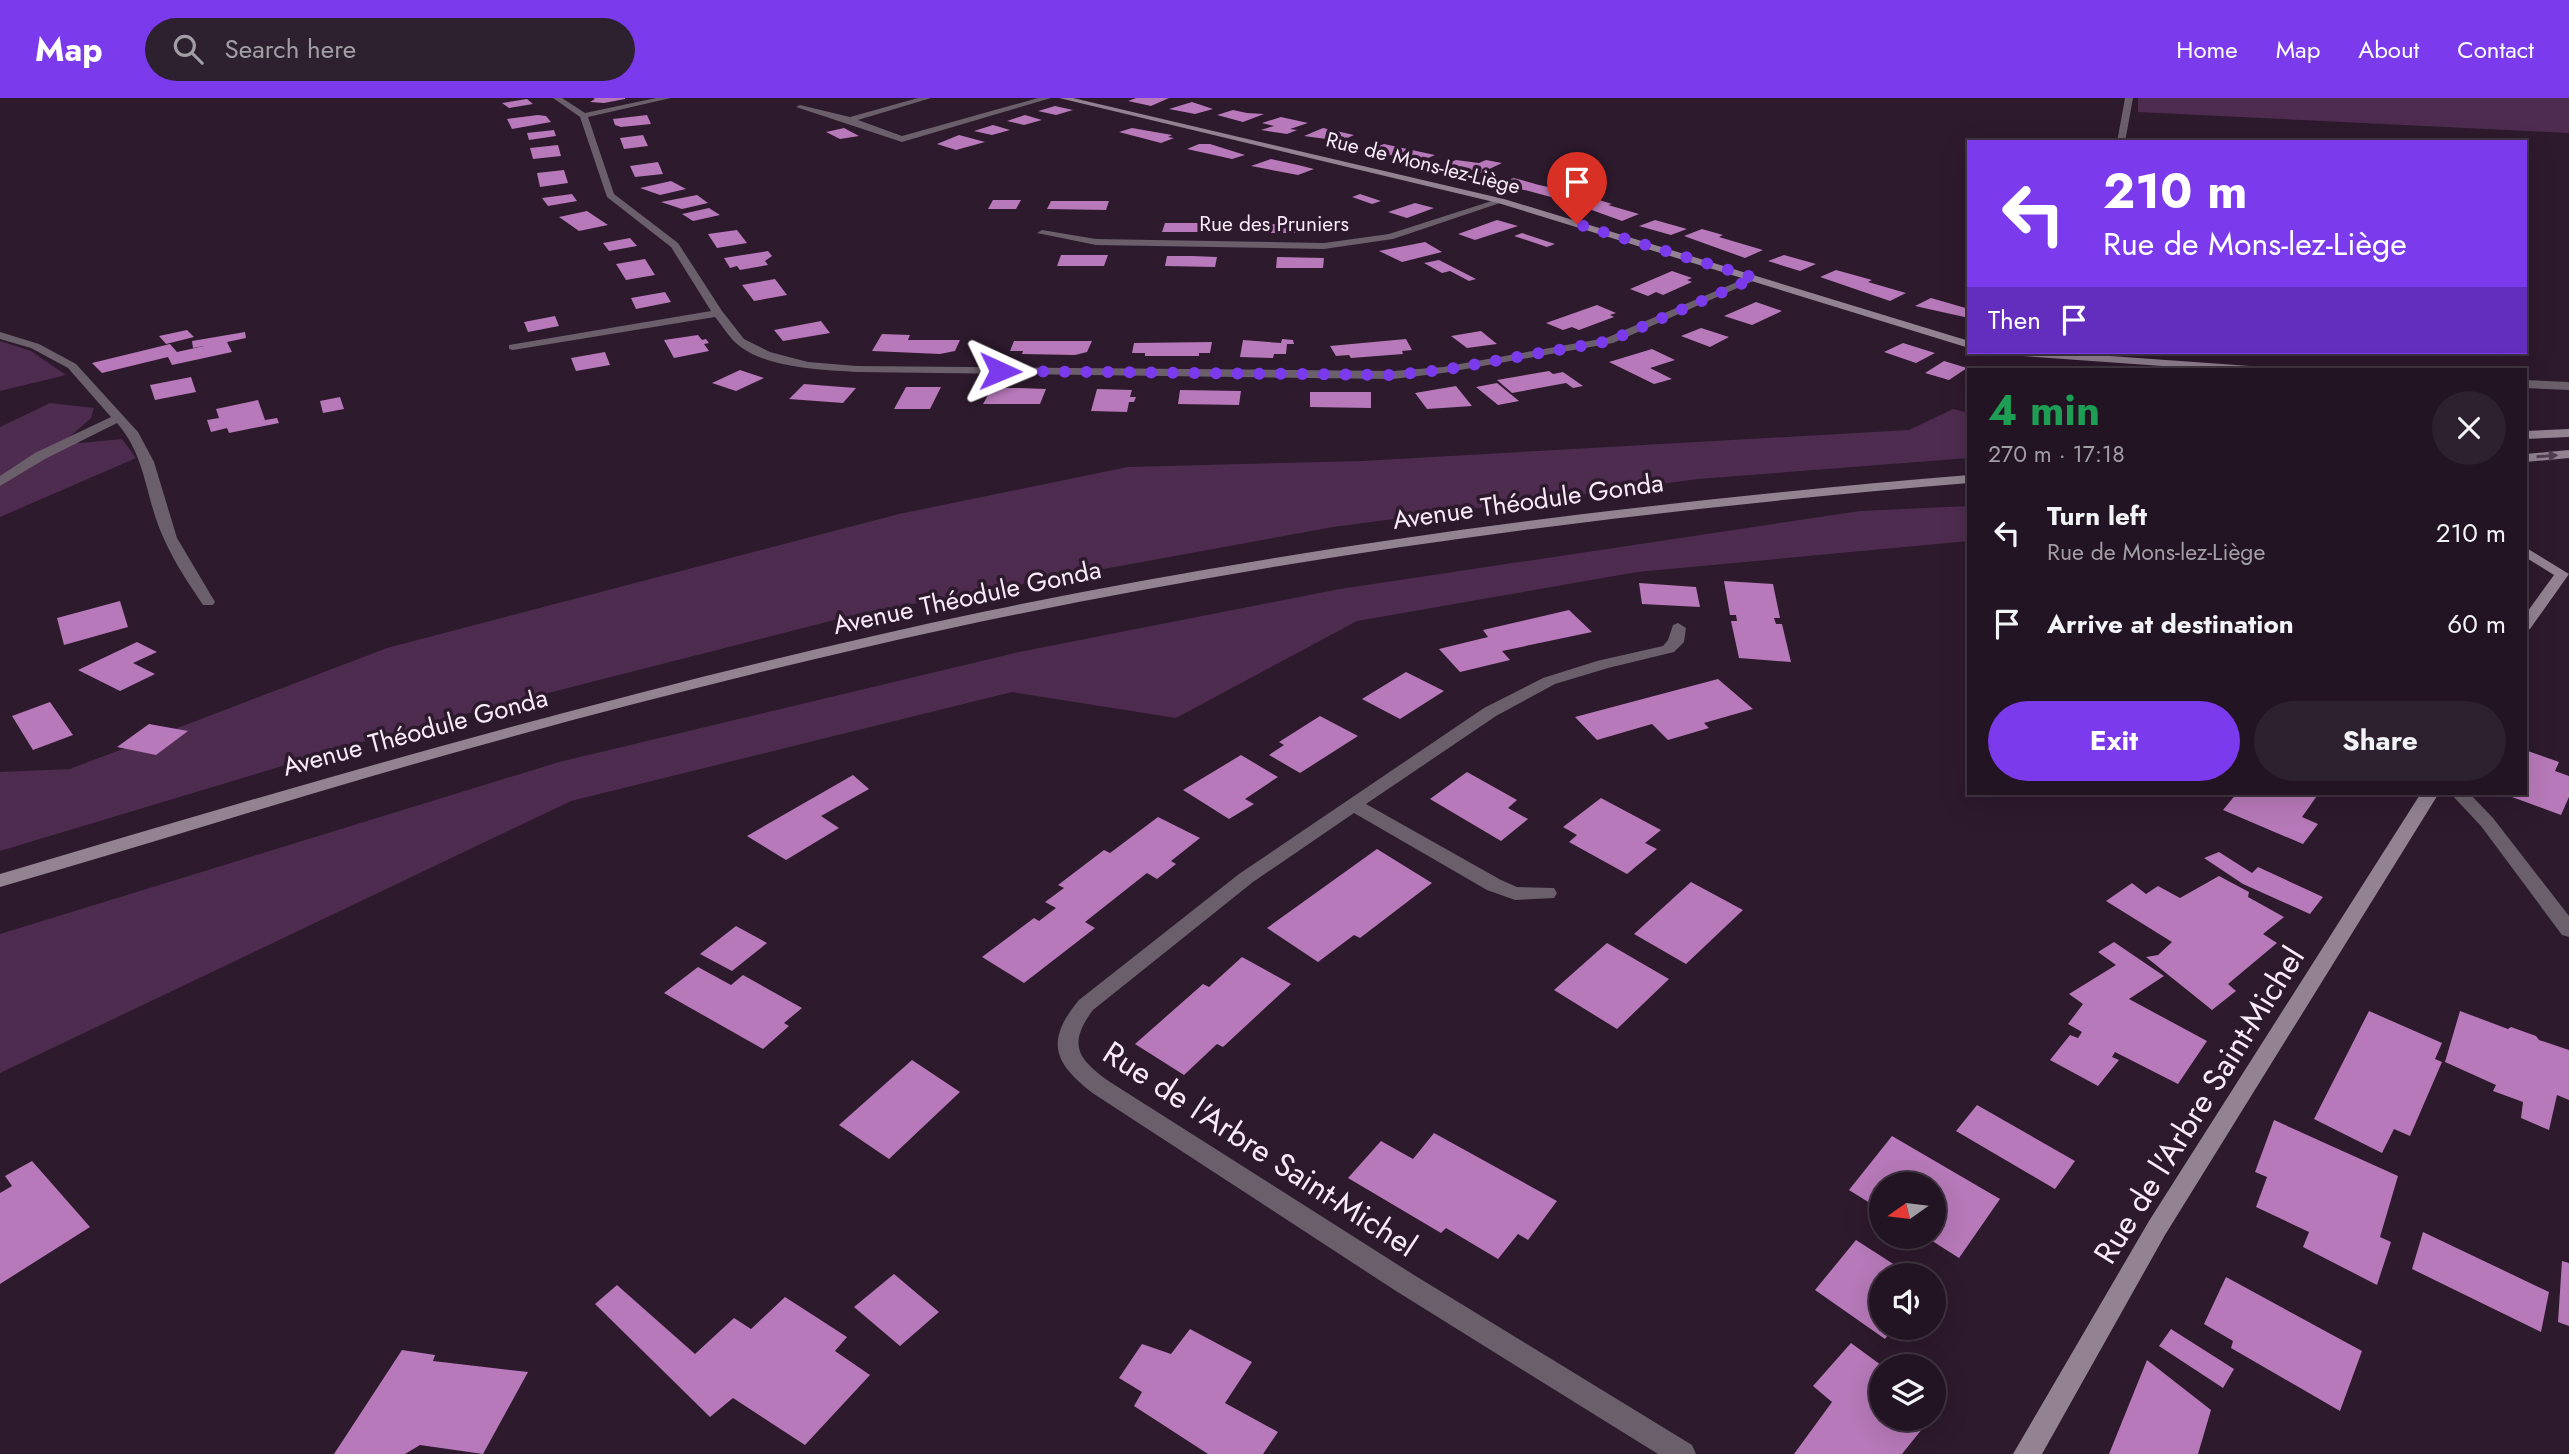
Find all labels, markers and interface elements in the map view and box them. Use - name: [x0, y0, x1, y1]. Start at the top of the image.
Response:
- search box: [145, 18, 635, 81]
- text: Map: [35, 26, 103, 73]
- icon: search: [169, 30, 207, 68]
- text: Search here: [225, 30, 356, 68]
- text: Home: [2176, 32, 2238, 67]
- text: Map: [2276, 32, 2320, 67]
- text: About: [2358, 32, 2419, 67]
- text: Contact: [2457, 32, 2534, 67]
- street label: Rue de Mons-lez-Liège: [1323, 124, 1523, 202]
- pin: [1547, 152, 1607, 224]
- text: 210 m: [2103, 156, 2247, 226]
- icon: arrive: [1558, 163, 1596, 201]
- icon: left: [1988, 168, 2079, 259]
- street label: Rue des Pruniers: [1199, 209, 1349, 239]
- text: Rue de Mons-lez-Liège: [2103, 221, 2407, 267]
- text: Then: [1988, 301, 2041, 339]
- icon: arrive: [2055, 301, 2093, 339]
- position arrow: [963, 334, 1037, 408]
- text: 4 min: [1988, 380, 2100, 441]
- button: close: [2432, 391, 2506, 465]
- text: 270 m · 17:18: [1988, 437, 2125, 471]
- one-way arrow: [2536, 450, 2558, 461]
- street label: Avenue Théodule Gonda: [1390, 463, 1666, 539]
- text: Turn left: [2047, 497, 2147, 535]
- icon: left: [1988, 514, 2026, 552]
- text: 210 m: [2436, 514, 2506, 552]
- text: Rue de Mons-lez-Liège: [2047, 535, 2265, 569]
- street label: Avenue Théodule Gonda: [829, 550, 1105, 644]
- icon: arrive: [1988, 605, 2026, 643]
- text: Arrive at destination: [2047, 605, 2294, 643]
- text: 60 m: [2447, 605, 2506, 643]
- street label: Avenue Théodule Gonda: [278, 678, 552, 786]
- button: Exit: [1988, 701, 2240, 781]
- button: Share: [2254, 701, 2506, 781]
- street label: Rue de l'Arbre Saint-Michel: [2082, 937, 2316, 1273]
- street label: Rue de l'Arbre Saint-Michel: [1094, 1030, 1426, 1268]
- north arrow: [1869, 1172, 1946, 1250]
- map controls: [1869, 1172, 1946, 1431]
- button: sound: [1869, 1263, 1946, 1340]
- button: layers: [1869, 1354, 1946, 1431]

